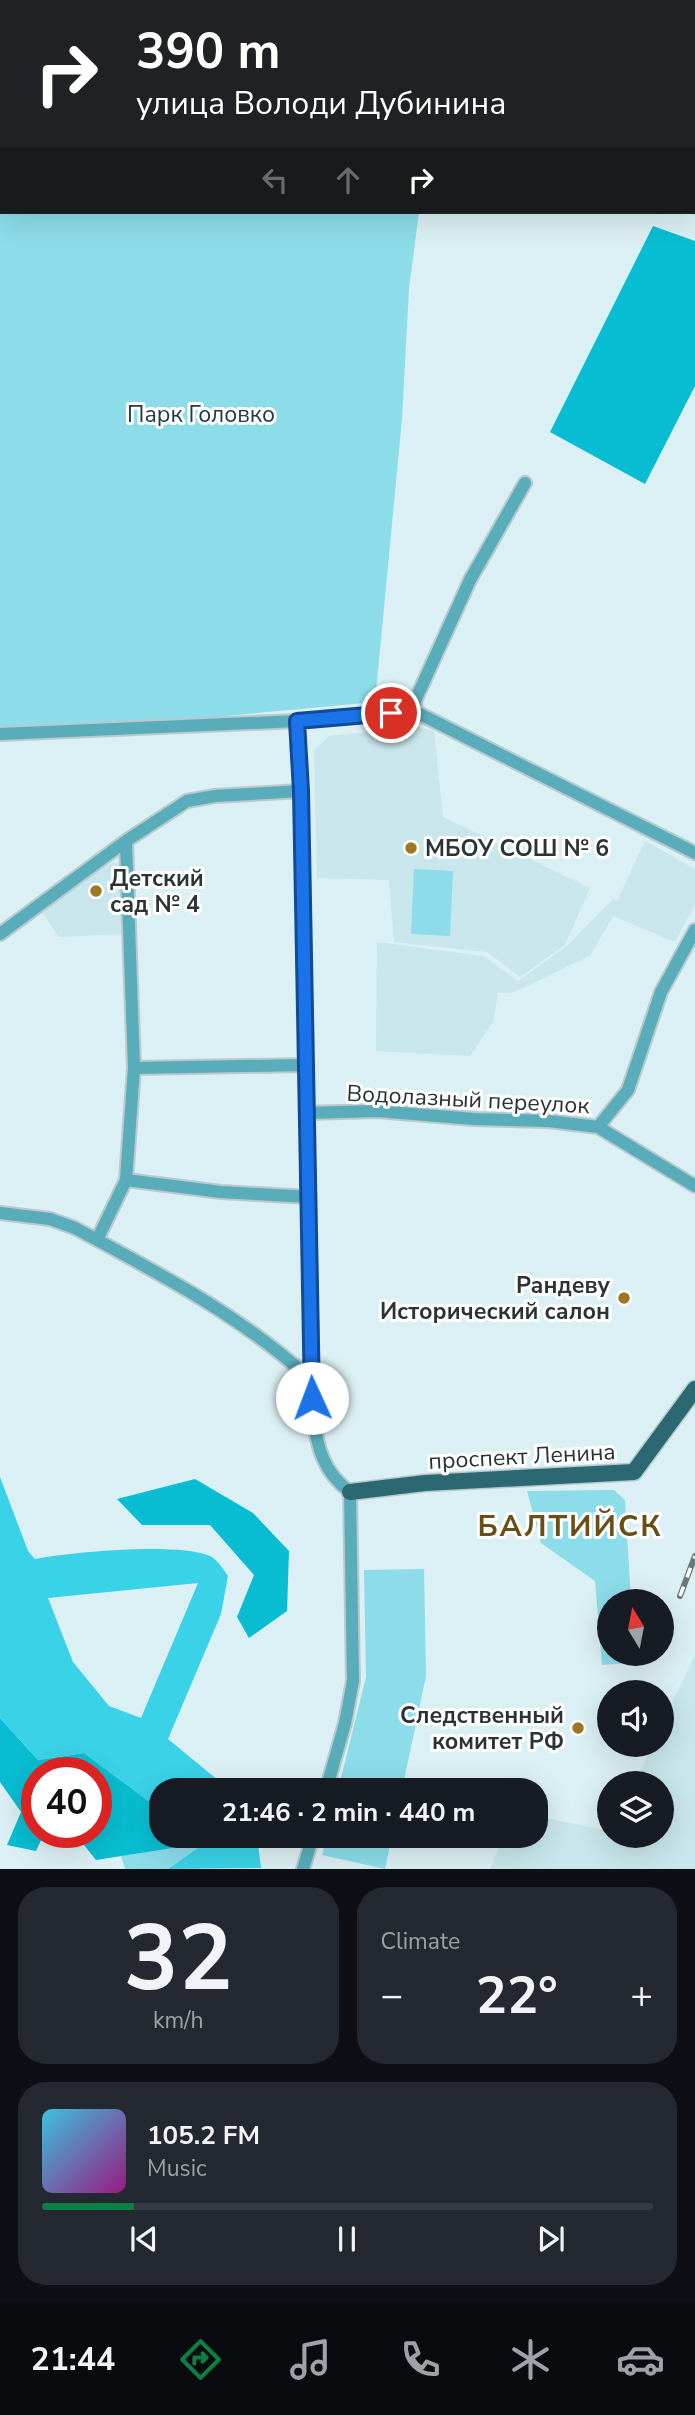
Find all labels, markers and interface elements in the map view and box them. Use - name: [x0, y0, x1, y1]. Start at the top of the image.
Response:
- text: 390 m: [136, 18, 280, 85]
- icon: right: [21, 28, 112, 119]
- text: улица Володи Дубинина: [136, 82, 507, 125]
- icon: left: [256, 161, 294, 199]
- icon: ahead: [329, 161, 367, 199]
- icon: right: [402, 161, 440, 199]
- park label: Парк Головко: [127, 399, 275, 430]
- pin: [361, 683, 421, 743]
- icon: arrive: [372, 694, 410, 732]
- place label: МБОУ СОШ № 6: [425, 833, 609, 864]
- marker: МБОУ СОШ № 6: [403, 840, 419, 856]
- place label: Детский сад № 4: [110, 863, 204, 920]
- marker: Детский сад № 4: [88, 883, 104, 899]
- street label: Водолазный переулок: [346, 1078, 591, 1121]
- place label: Рандеву Исторический салон: [380, 1270, 611, 1327]
- marker: Рандеву Исторический салон: [616, 1290, 632, 1306]
- position arrow: [275, 1361, 349, 1435]
- street label: проспект Ленина: [428, 1436, 616, 1477]
- district label: БАЛТИЙСК: [477, 1506, 663, 1547]
- north arrow: [597, 1589, 674, 1666]
- map controls: [597, 1589, 674, 1848]
- button: sound: [597, 1680, 674, 1757]
- place label: Следственный комитет РФ: [400, 1700, 564, 1757]
- marker: Следственный комитет РФ: [570, 1720, 586, 1736]
- speed limit sign: 40: [21, 1757, 112, 1848]
- button: layers: [597, 1771, 674, 1848]
- text: 21:46 · 2 min · 440 m: [222, 1795, 475, 1830]
- text: 32: [124, 1897, 233, 2021]
- text: Climate: [381, 1926, 460, 1957]
- text: 22°: [476, 1960, 558, 2031]
- text: −: [381, 1970, 403, 2021]
- text: +: [630, 1970, 653, 2021]
- text: km/h: [153, 2005, 204, 2036]
- text: 105.2 FM: [147, 2118, 260, 2153]
- text: Music: [147, 2153, 207, 2184]
- icon: previous: [125, 2220, 163, 2258]
- icon: pause: [328, 2220, 366, 2258]
- icon: next: [532, 2220, 570, 2258]
- icon: directions: [176, 2335, 225, 2384]
- icon: music: [286, 2335, 335, 2384]
- icon: phone: [396, 2335, 445, 2384]
- icon: climate: [506, 2335, 555, 2384]
- icon: car: [616, 2335, 665, 2384]
- text: 21:44: [30, 2338, 115, 2381]

